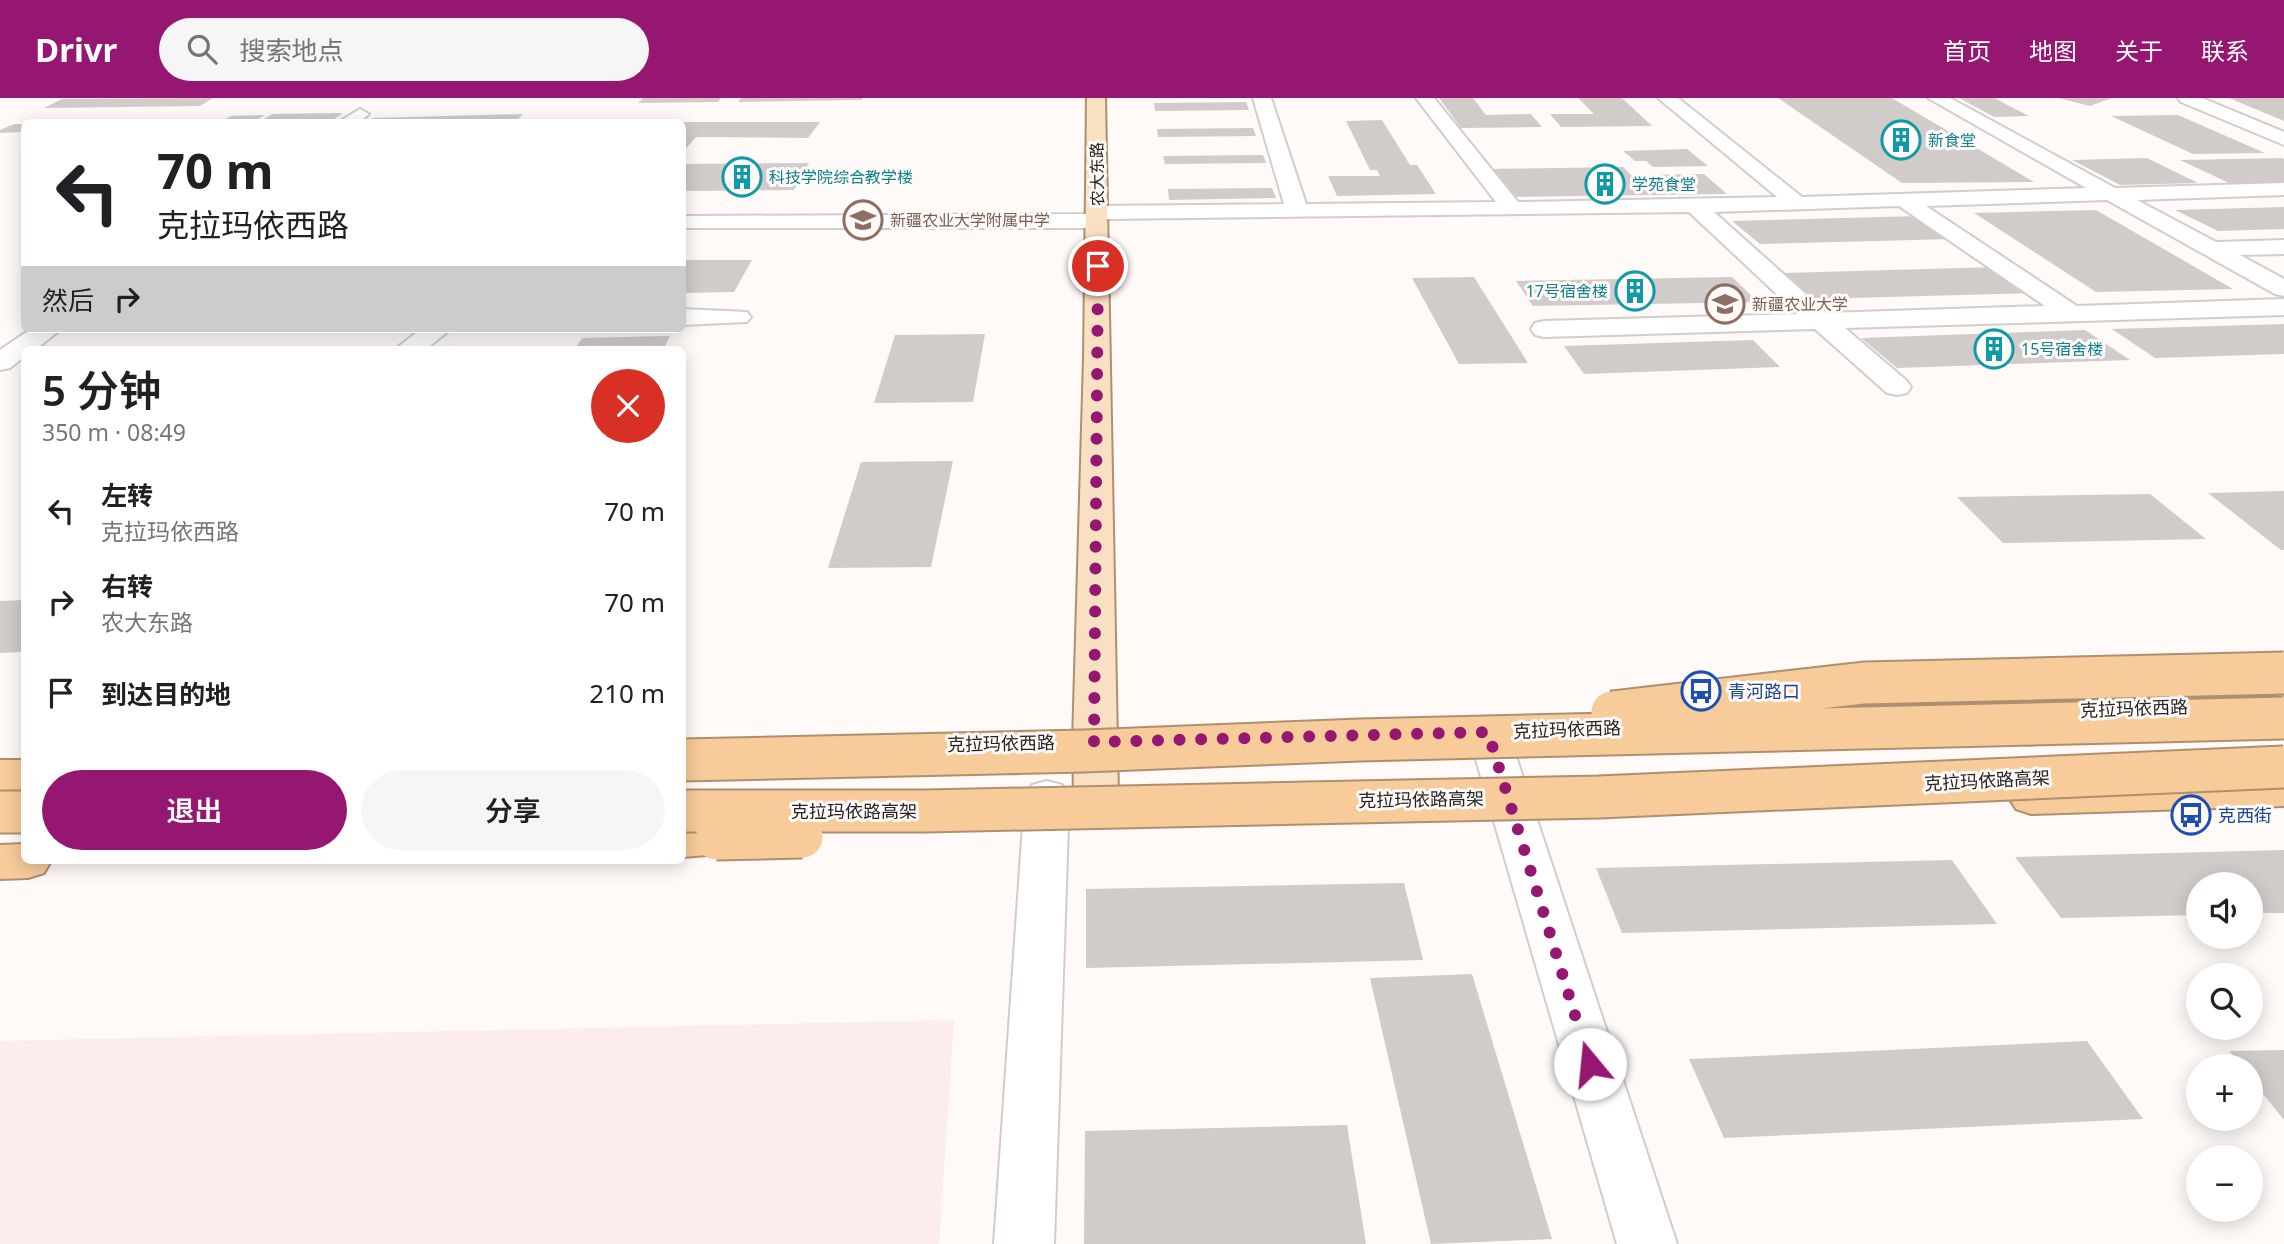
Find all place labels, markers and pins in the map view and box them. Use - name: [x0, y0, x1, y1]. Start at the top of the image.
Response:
- building icon: 新食堂: [1880, 119, 1922, 161]
- place label: 新食堂: [1928, 129, 1976, 151]
- building icon: 科技学院综合教学楼: [721, 156, 763, 198]
- building icon: 学苑食堂: [1584, 163, 1626, 205]
- place label: 科技学院综合教学楼: [769, 166, 913, 188]
- place label: 学苑食堂: [1632, 173, 1696, 195]
- school or university icon: 新疆农业大学附属中学: [842, 199, 884, 241]
- place label: 新疆农业大学附属中学: [890, 209, 1050, 231]
- pin: [1068, 236, 1128, 296]
- building icon: 17号宿舍楼: [1614, 270, 1656, 312]
- place label: 17号宿舍楼: [1526, 280, 1608, 302]
- school or university icon: 新疆农业大学: [1704, 283, 1746, 325]
- place label: 新疆农业大学: [1752, 293, 1848, 315]
- building icon: 15号宿舍楼: [1973, 328, 2015, 370]
- place label: 15号宿舍楼: [2021, 338, 2103, 360]
- bus stop icon: 青河路口: [1680, 670, 1722, 712]
- place label: 青河路口: [1728, 679, 1800, 703]
- bus stop icon: 克西街: [2170, 794, 2212, 836]
- place label: 克西街: [2218, 803, 2272, 827]

